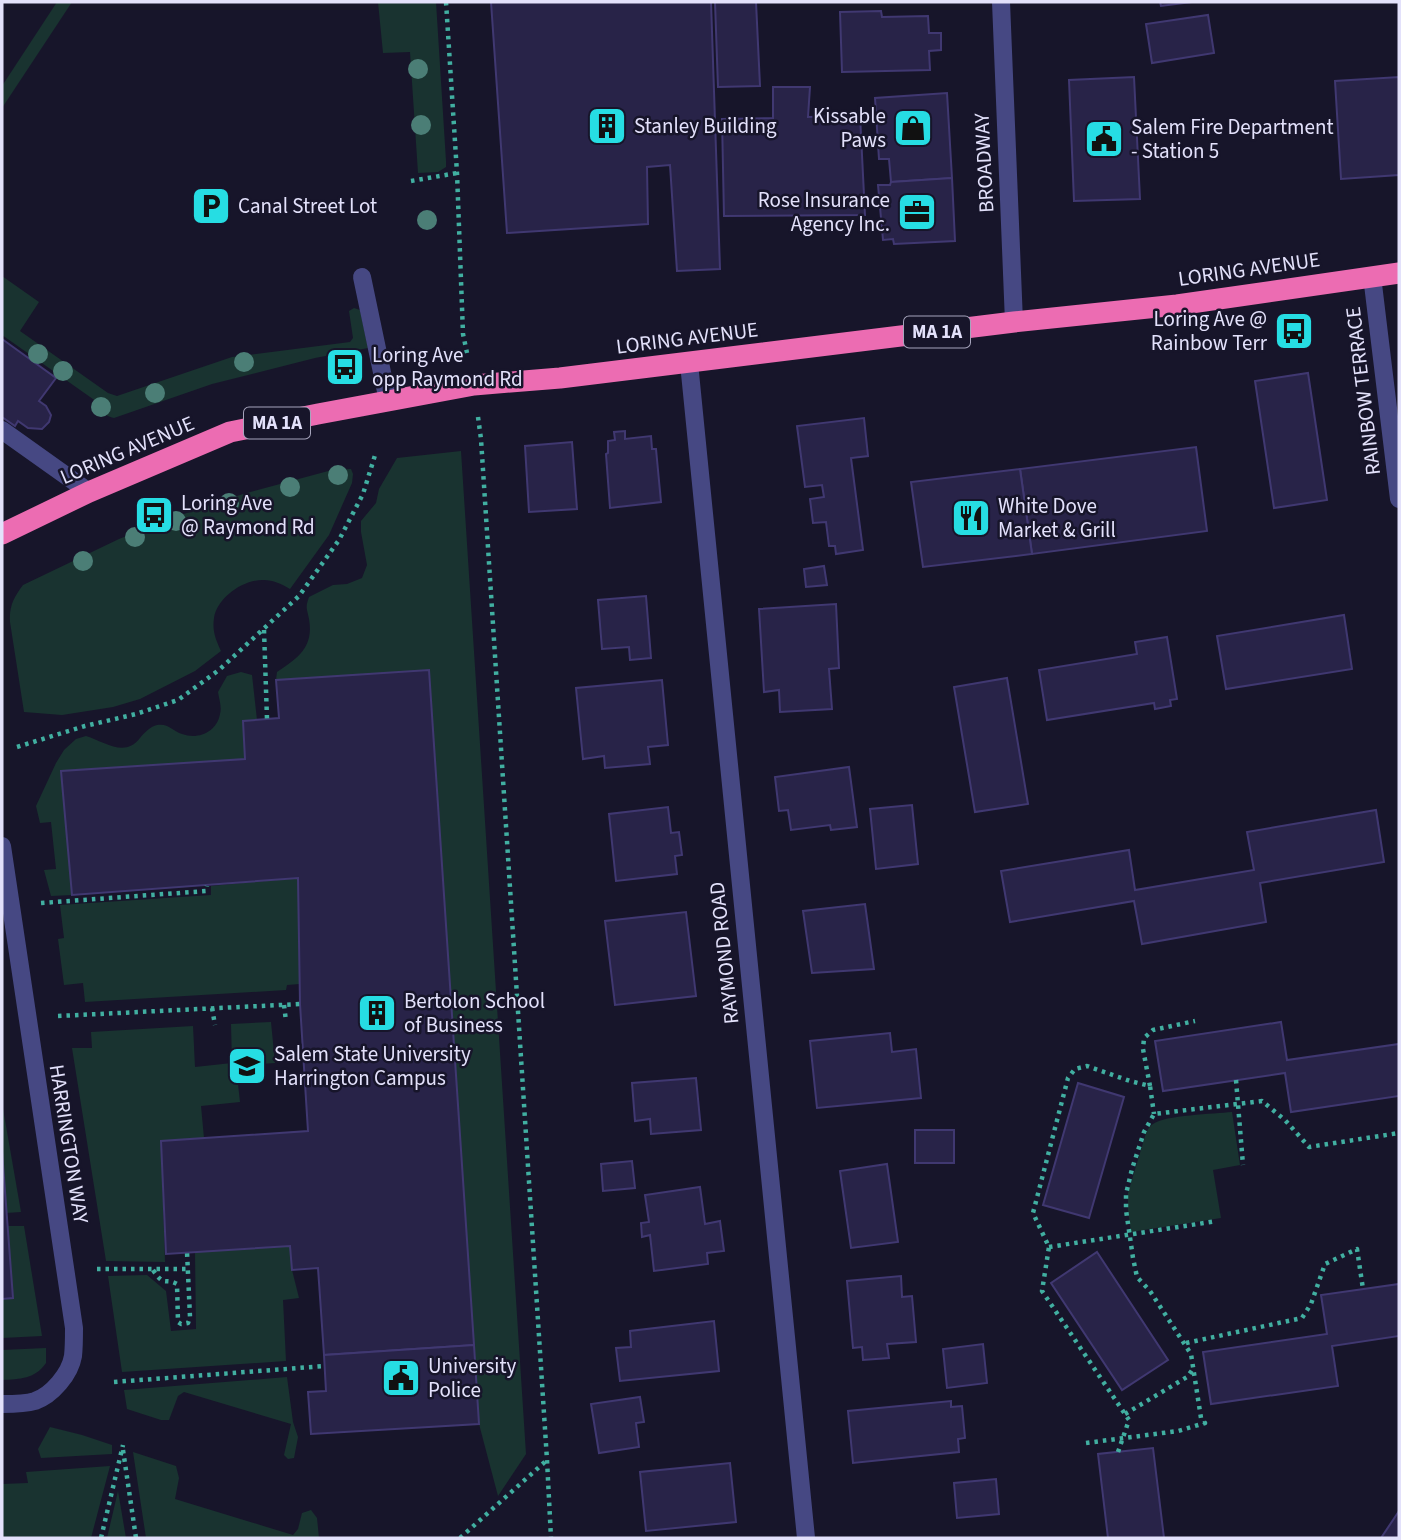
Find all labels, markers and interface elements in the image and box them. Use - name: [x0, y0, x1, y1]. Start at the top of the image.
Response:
- place label: Kissable Paws: [813, 101, 886, 155]
- building icon: Stanley Building: [586, 105, 628, 147]
- shop icon: Kissable Paws: [892, 107, 934, 149]
- place label: Stanley Building: [634, 111, 777, 141]
- street label: BROADWAY: [966, 111, 1002, 214]
- place label: Salem Fire Department - Station 5: [1131, 112, 1334, 166]
- public building icon: Salem Fire Department - Station 5: [1083, 118, 1125, 160]
- parking icon: Canal Street Lot: [190, 185, 232, 227]
- place label: Rose Insurance Agency Inc.: [758, 185, 890, 239]
- place label: Canal Street Lot: [238, 191, 377, 221]
- office icon: Rose Insurance Agency Inc.: [896, 191, 938, 233]
- street label: LORING AVENUE: [1176, 244, 1322, 294]
- place label: Loring Ave @ Rainbow Terr: [1151, 304, 1268, 358]
- street label: RAINBOW TERRACE: [1338, 305, 1388, 477]
- bus stop icon: Loring Ave @ Rainbow Terr: [1273, 310, 1315, 352]
- street label: LORING AVENUE: [614, 314, 760, 362]
- road number: MA 1A: [904, 316, 970, 348]
- place label: Loring Ave opp Raymond Rd: [372, 340, 523, 394]
- bus stop icon: Loring Ave opp Raymond Rd: [324, 346, 366, 388]
- street label: LORING AVENUE: [55, 408, 199, 492]
- road number: MA 1A: [244, 408, 310, 438]
- place label: Loring Ave @ Raymond Rd: [181, 488, 315, 542]
- place label: White Dove Market & Grill: [998, 491, 1116, 545]
- bus stop icon: Loring Ave @ Raymond Rd: [133, 494, 175, 536]
- restaurant icon: White Dove Market & Grill: [950, 497, 992, 539]
- street label: RAYMOND ROAD: [702, 880, 746, 1026]
- place label: Bertolon School of Business: [404, 986, 545, 1040]
- building icon: Bertolon School of Business: [356, 992, 398, 1034]
- place label: Salem State University Harrington Campus: [274, 1039, 471, 1093]
- school or university icon: Salem State University Harrington Campus: [226, 1045, 268, 1087]
- street label: HARRINGTON WAY: [42, 1062, 97, 1227]
- place label: University Police: [428, 1351, 517, 1405]
- public building icon: University Police: [380, 1357, 422, 1399]

